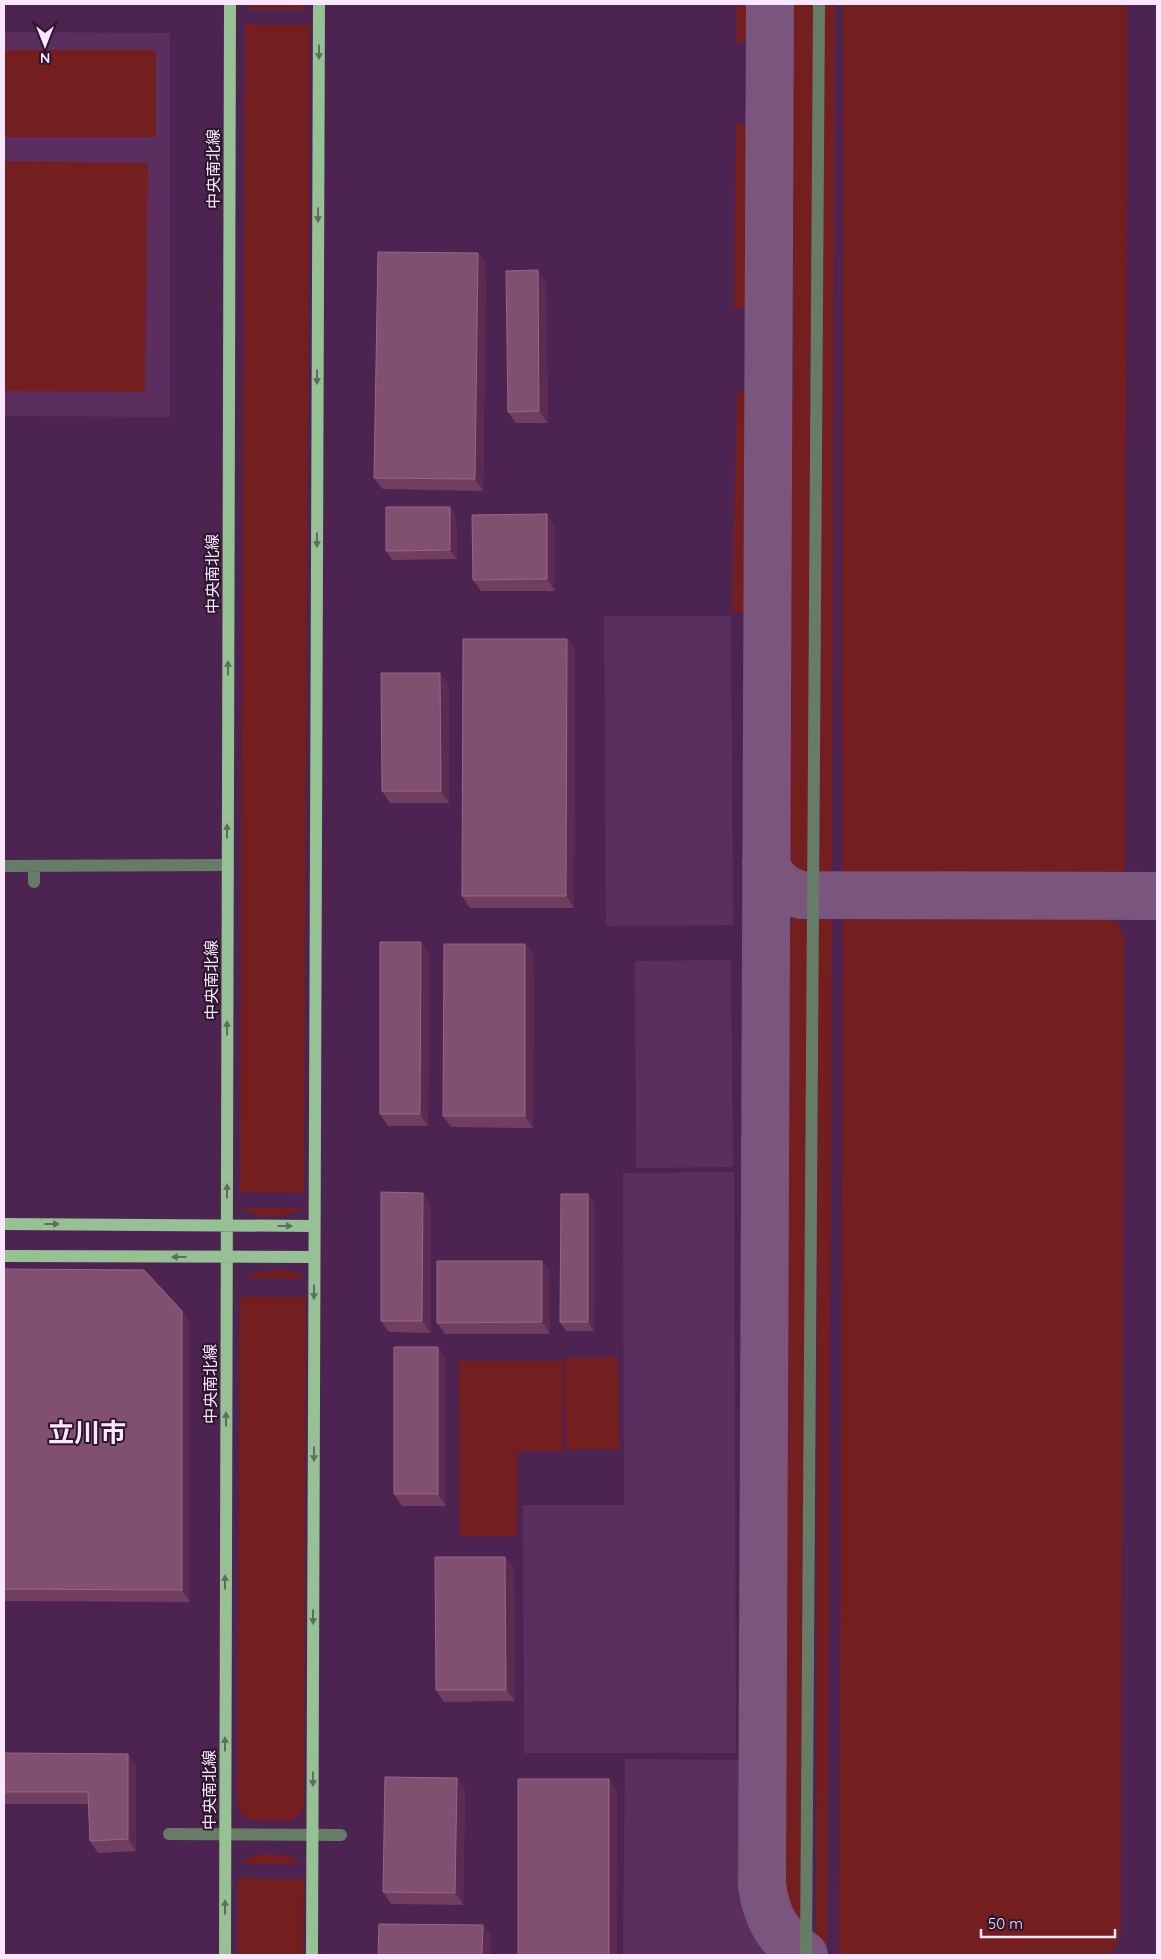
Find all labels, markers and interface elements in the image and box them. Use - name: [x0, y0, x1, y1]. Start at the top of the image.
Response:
- north arrow: [20, 20, 70, 70]
- one-way arrow: [315, 45, 323, 61]
- text: N: [40, 49, 50, 67]
- street label: 中央南北線: [203, 129, 223, 209]
- one-way arrow: [314, 207, 322, 223]
- one-way arrow: [313, 370, 321, 386]
- one-way arrow: [313, 532, 321, 548]
- street label: 中央南北線: [202, 534, 222, 614]
- one-way arrow: [224, 660, 232, 676]
- one-way arrow: [223, 823, 231, 839]
- street label: 中央南北線: [201, 940, 221, 1020]
- one-way arrow: [223, 1020, 231, 1036]
- one-way arrow: [223, 1183, 231, 1199]
- one-way arrow: [45, 1220, 61, 1228]
- one-way arrow: [277, 1222, 293, 1230]
- one-way arrow: [171, 1253, 187, 1261]
- one-way arrow: [310, 1284, 318, 1300]
- street label: 中央南北線: [200, 1344, 220, 1424]
- one-way arrow: [222, 1411, 230, 1427]
- district label: 立川市: [48, 1416, 126, 1449]
- one-way arrow: [310, 1447, 318, 1463]
- one-way arrow: [221, 1573, 229, 1589]
- one-way arrow: [309, 1609, 317, 1625]
- one-way arrow: [221, 1736, 229, 1752]
- street label: 中央南北線: [199, 1750, 219, 1830]
- one-way arrow: [309, 1772, 317, 1788]
- one-way arrow: [221, 1898, 229, 1914]
- scale bar: [981, 1906, 1115, 1938]
- text: 50 m: [988, 1914, 1023, 1933]

